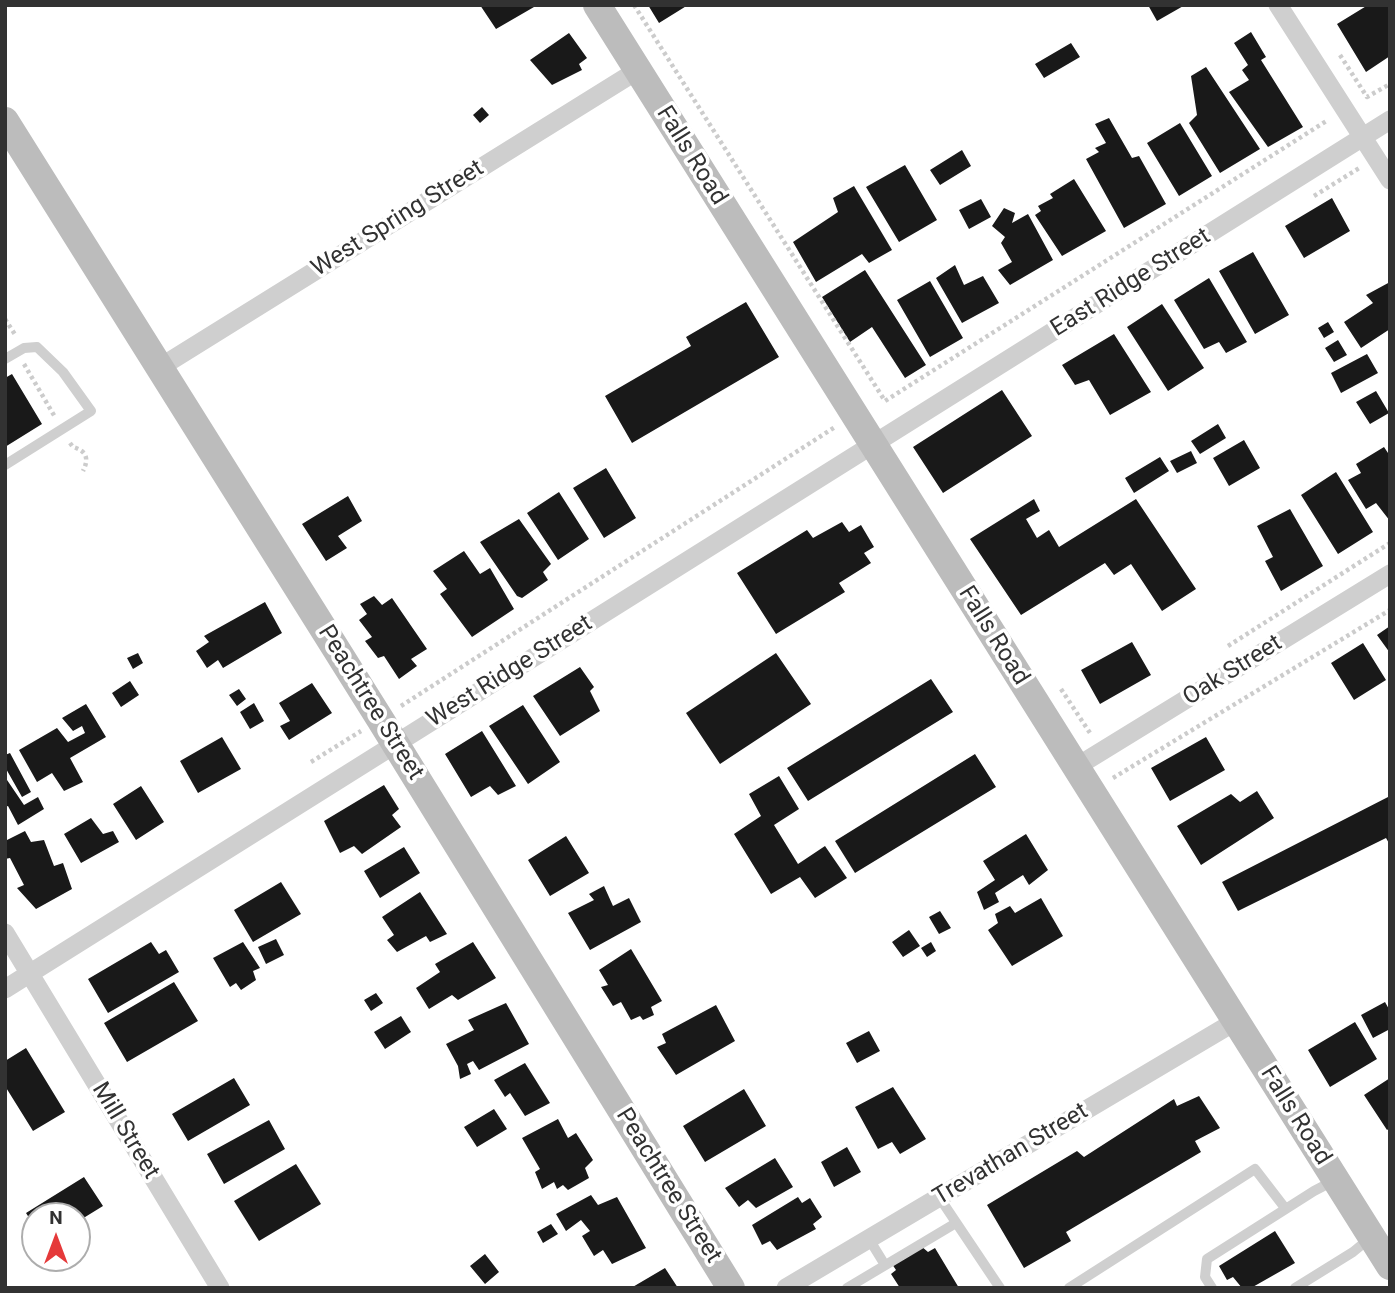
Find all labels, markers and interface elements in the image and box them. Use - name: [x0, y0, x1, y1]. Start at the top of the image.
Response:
- street label: Falls Road: [649, 101, 733, 211]
- street label: West Spring Street: [307, 154, 489, 284]
- street label: East Ridge Street: [1046, 222, 1216, 344]
- street label: Falls Road: [951, 581, 1035, 691]
- street label: West Ridge Street: [422, 610, 598, 734]
- street label: Peachtree Street: [311, 620, 429, 786]
- street label: Oak Street: [1178, 629, 1288, 713]
- street label: Falls Road: [1253, 1061, 1337, 1171]
- street label: Mill Street: [85, 1077, 165, 1185]
- street label: Trevathan Street: [929, 1098, 1093, 1212]
- street label: Peachtree Street: [609, 1103, 727, 1269]
- north arrow: [21, 1202, 91, 1272]
- text: N: [49, 1206, 63, 1229]

